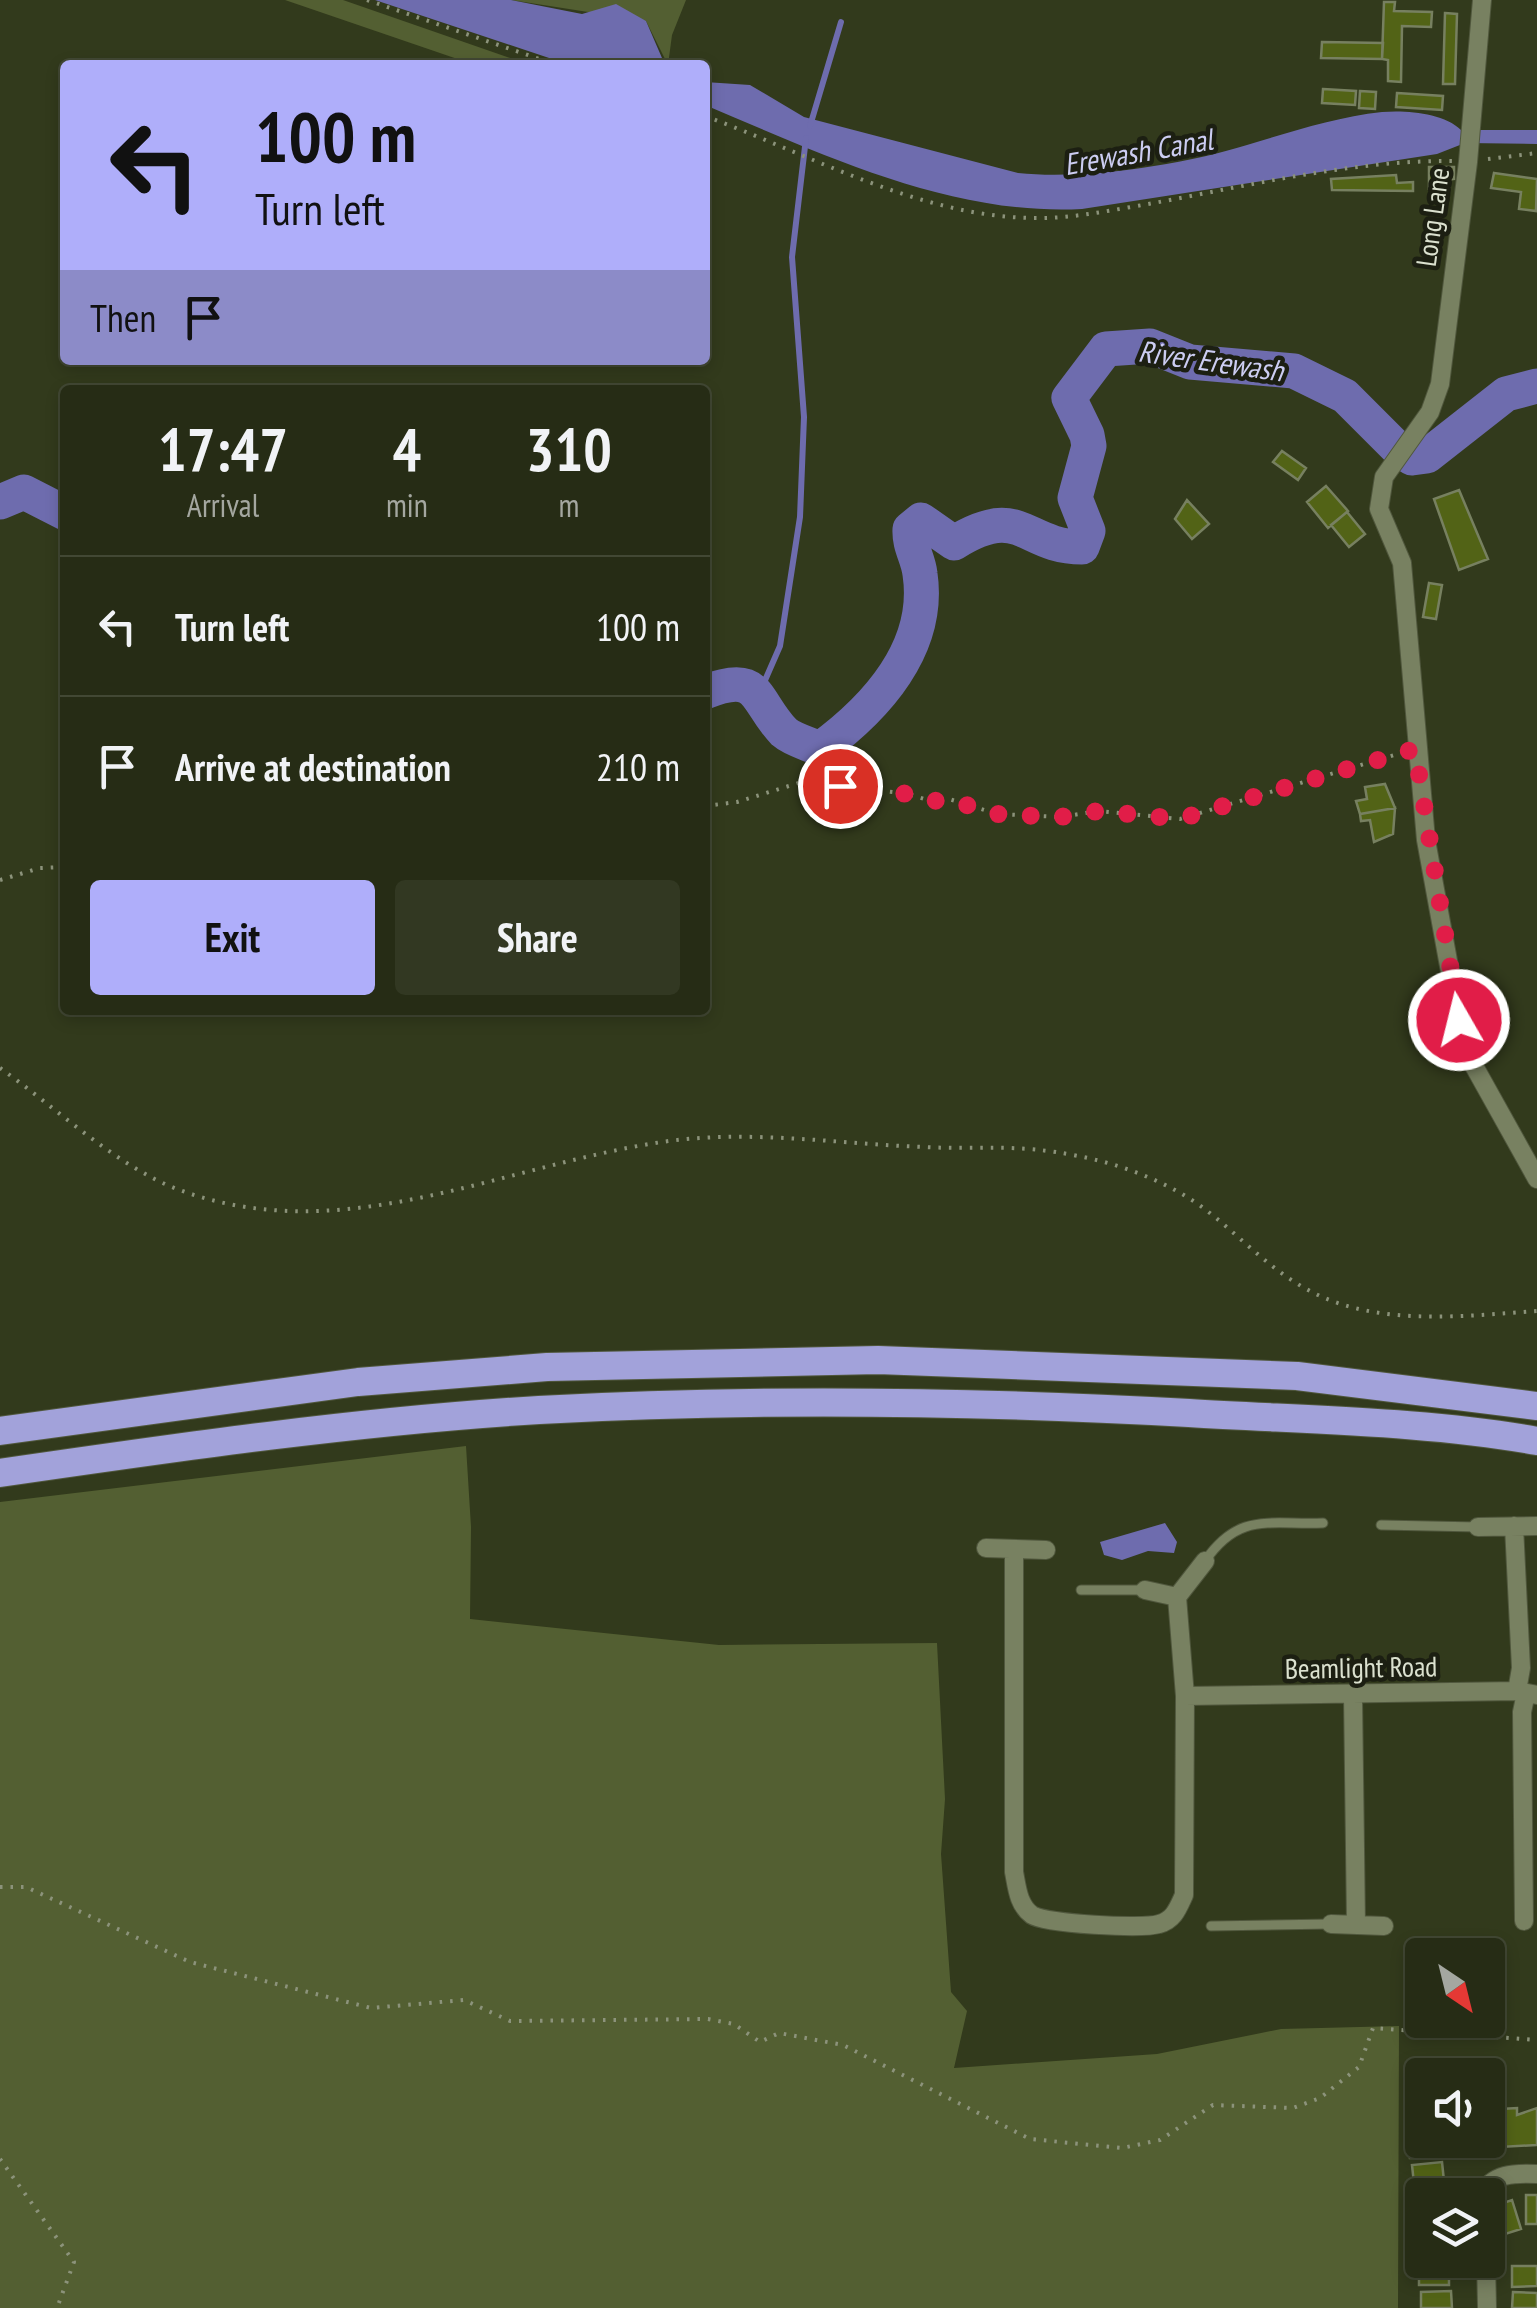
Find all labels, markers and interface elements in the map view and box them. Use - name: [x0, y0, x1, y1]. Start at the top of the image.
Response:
- text: 100 m: [255, 91, 416, 181]
- icon: left: [90, 100, 220, 230]
- water label: Erewash Canal: [1061, 118, 1218, 183]
- street label: Long Lane: [1407, 165, 1457, 269]
- text: Turn left: [255, 179, 385, 237]
- icon: arrive: [176, 290, 231, 345]
- text: Then: [90, 293, 156, 342]
- water label: River Erewash: [1136, 331, 1288, 390]
- text: 17:47: [158, 410, 288, 488]
- text: 4: [393, 410, 421, 488]
- text: 310: [526, 410, 612, 488]
- text: Arrival: [187, 484, 259, 526]
- text: min: [386, 484, 428, 526]
- text: m: [558, 484, 579, 526]
- icon: left: [90, 599, 145, 654]
- text: Turn left: [175, 602, 289, 651]
- text: 100 m: [596, 602, 680, 651]
- icon: arrive: [90, 739, 145, 794]
- text: Arrive at destination: [175, 742, 451, 791]
- text: 210 m: [596, 742, 680, 791]
- pin: [798, 744, 883, 829]
- icon: arrive: [813, 759, 868, 814]
- button: Exit: [90, 880, 375, 995]
- button: Share: [395, 880, 680, 995]
- position arrow: [1407, 968, 1511, 1072]
- street label: Beamlight Road: [1284, 1647, 1438, 1687]
- north arrow: [1405, 1938, 1505, 2038]
- map controls: [1405, 1938, 1505, 2278]
- button: sound: [1405, 2058, 1505, 2158]
- button: layers: [1405, 2178, 1505, 2278]

